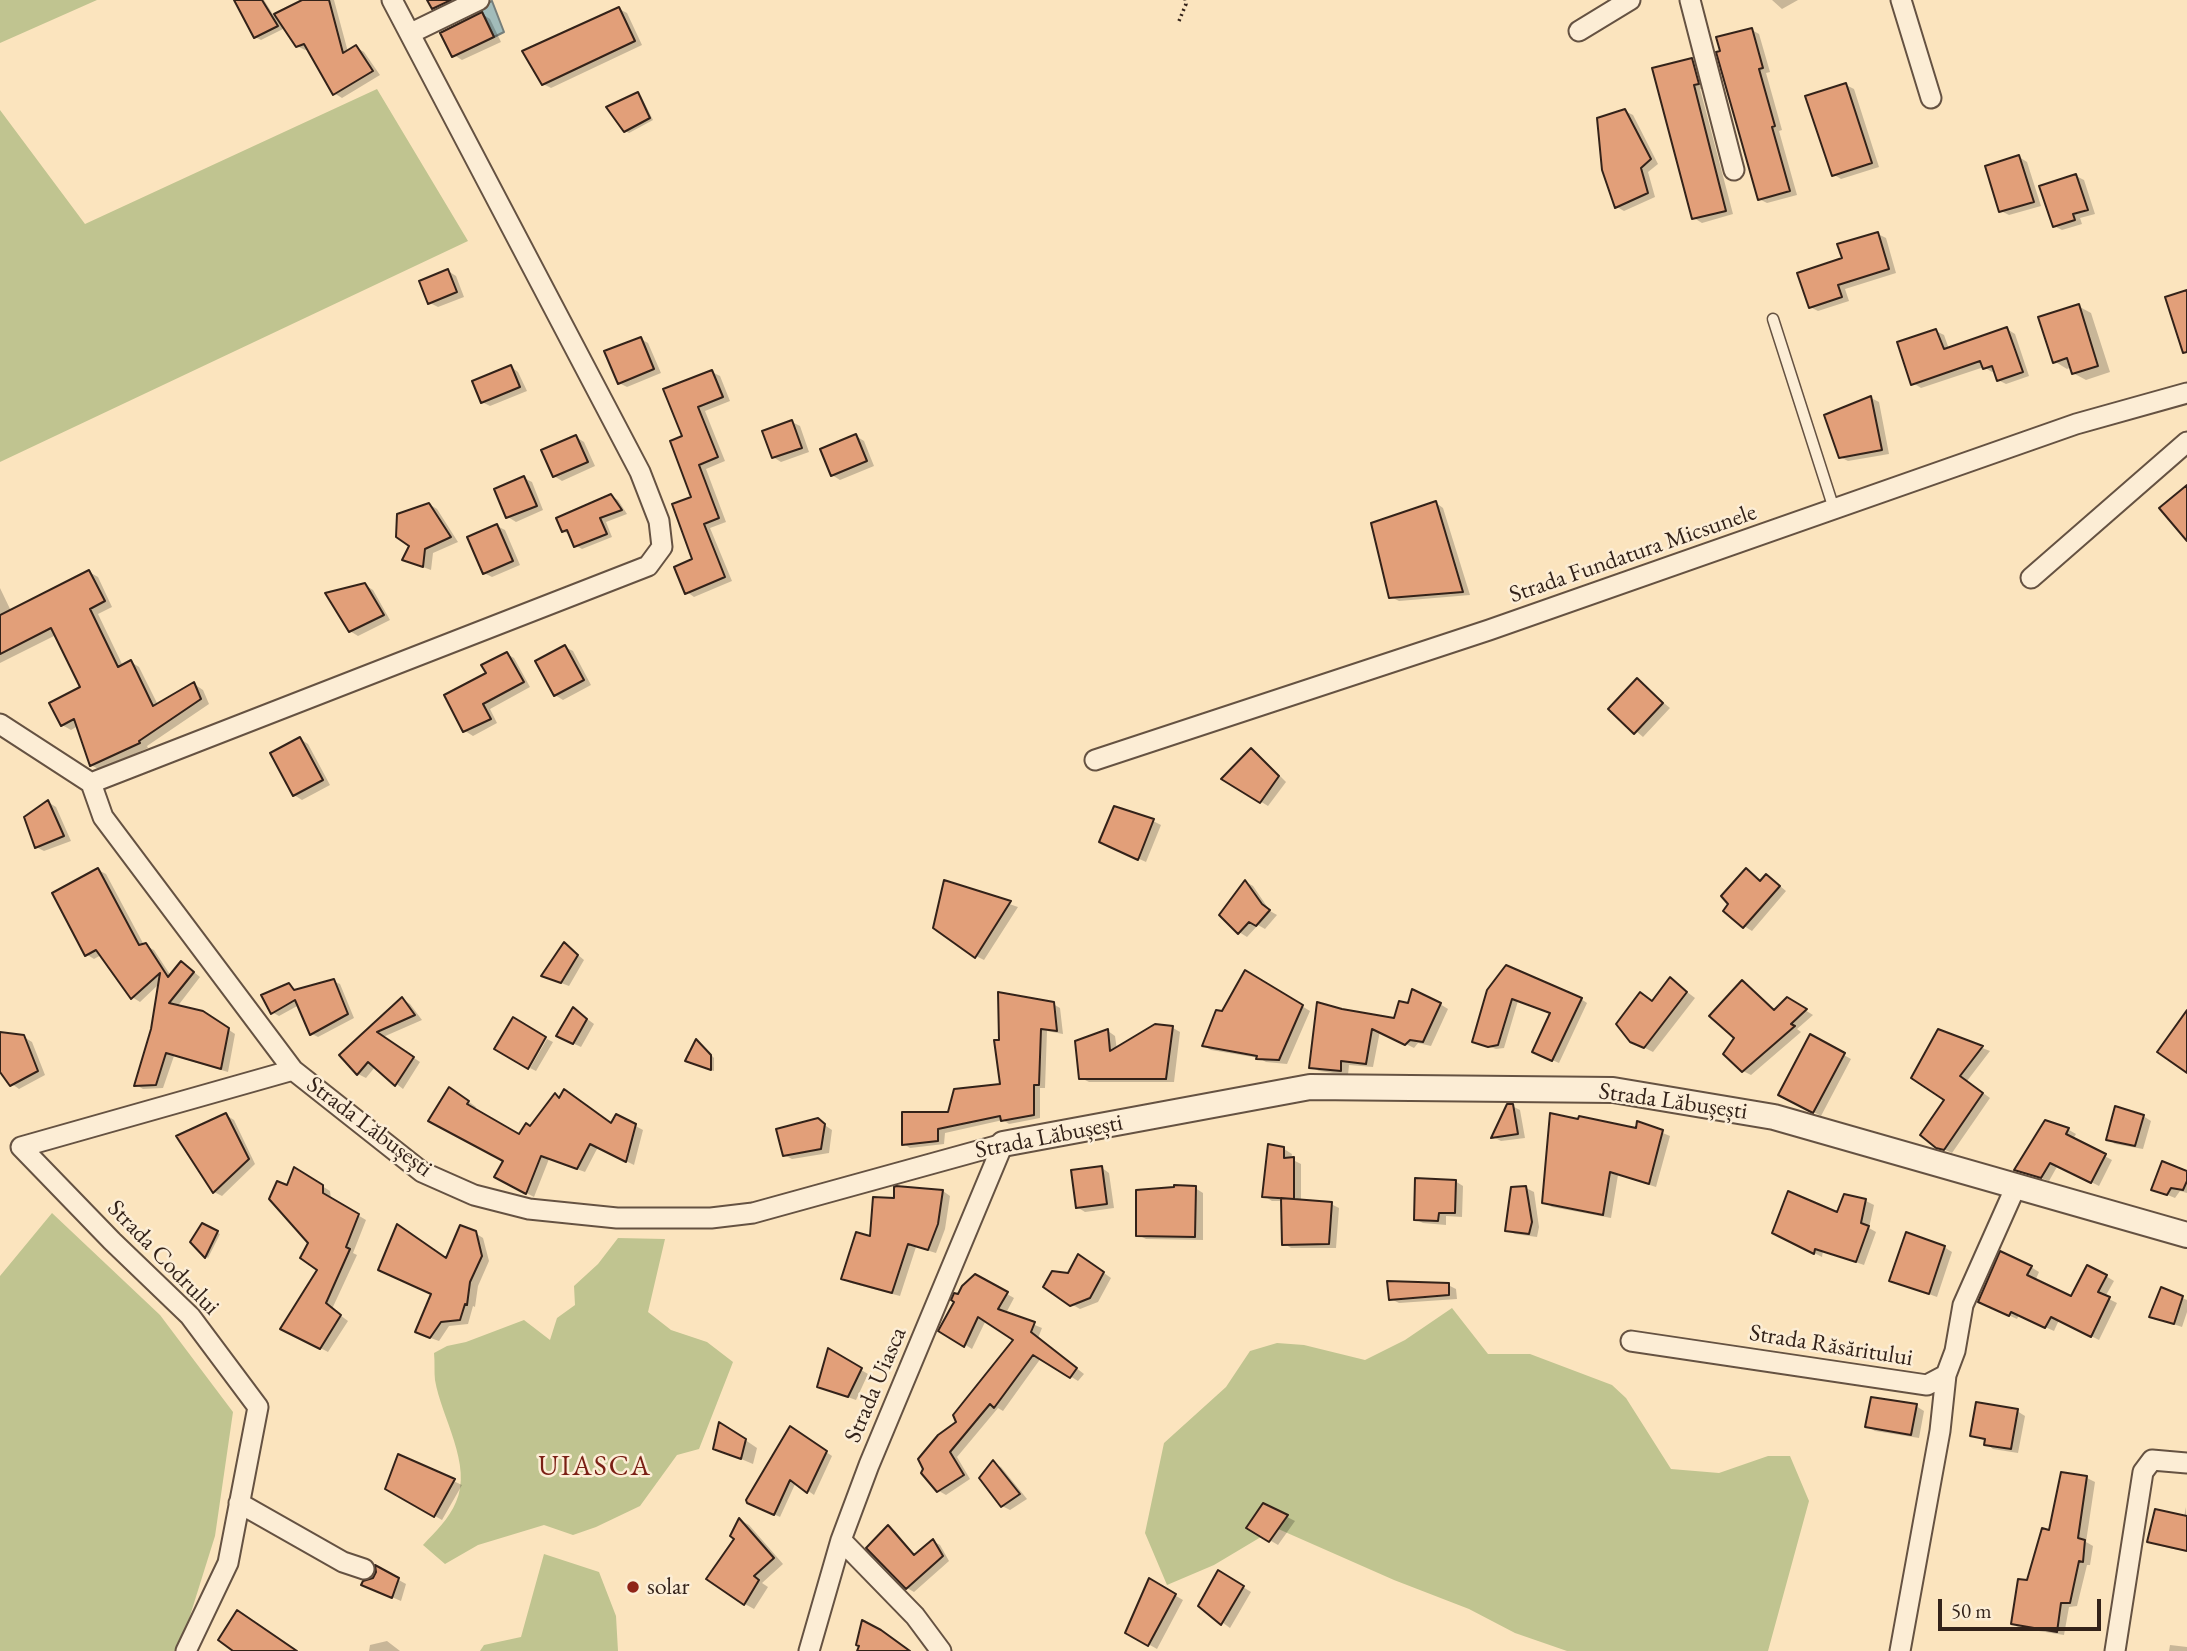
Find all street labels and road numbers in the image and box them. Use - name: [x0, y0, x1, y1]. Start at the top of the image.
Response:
- street label: Strada Fundatura Micsunele: [1506, 498, 1760, 610]
- street label: Strada Lăbușești: [301, 1070, 437, 1184]
- street label: Strada Lăbușești: [1597, 1077, 1749, 1127]
- street label: Strada Lăbușești: [973, 1109, 1125, 1165]
- street label: Strada Codrului: [101, 1194, 225, 1322]
- street label: Strada Răsăritului: [1747, 1319, 1915, 1373]
- street label: Strada Uiasca: [839, 1323, 913, 1447]

